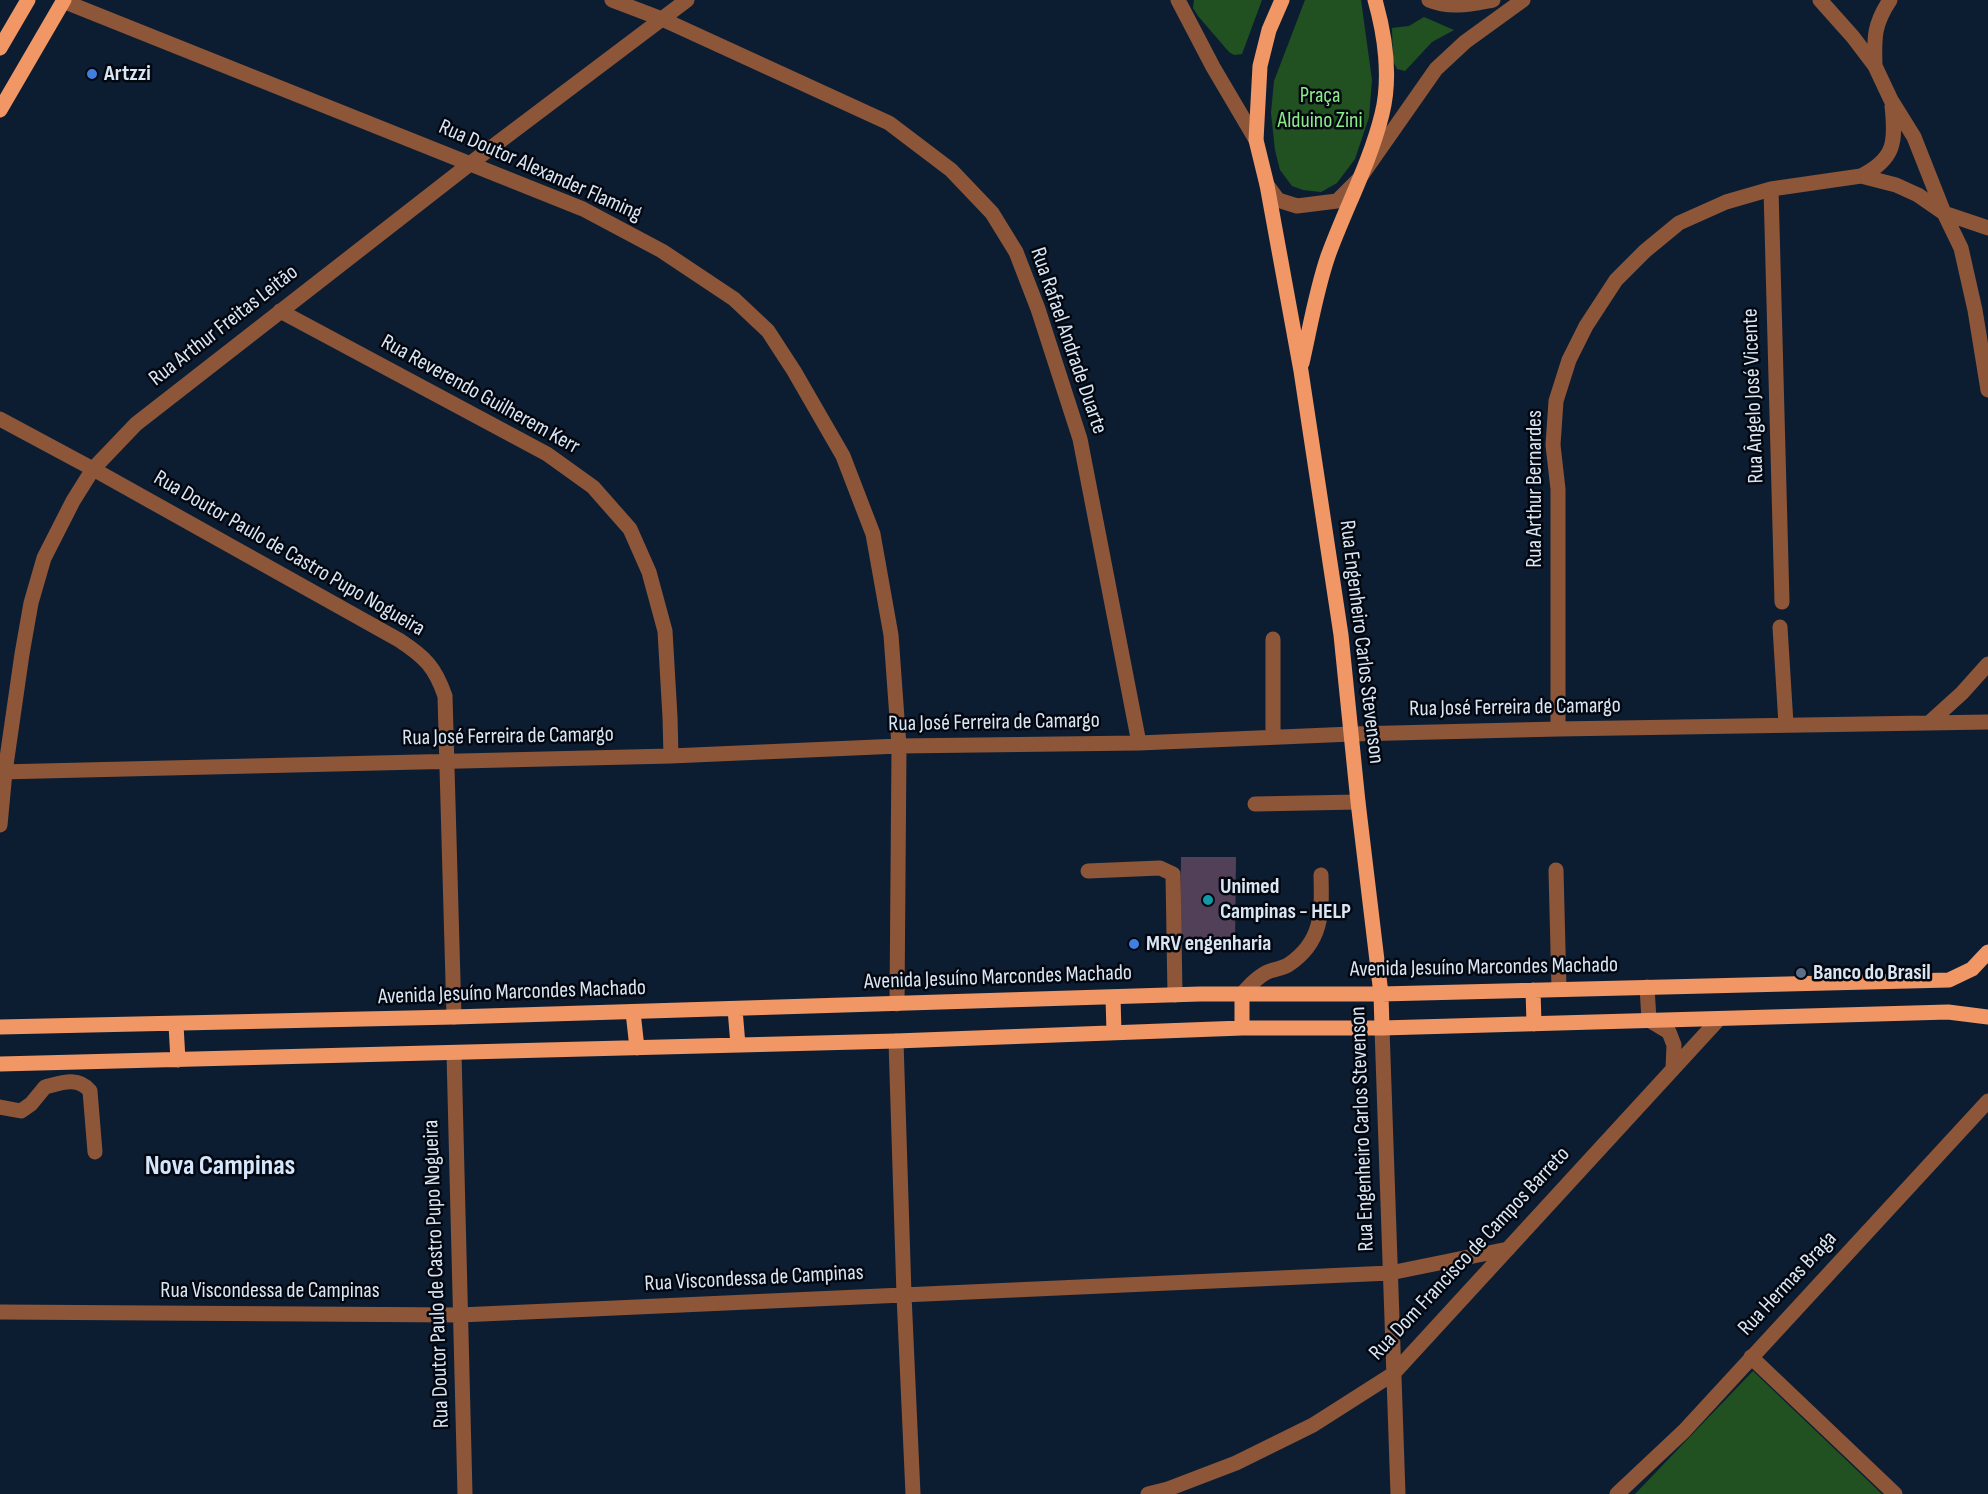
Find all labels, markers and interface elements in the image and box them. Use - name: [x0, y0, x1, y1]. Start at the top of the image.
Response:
- place label: Artzzi: [104, 61, 151, 87]
- marker: Artzzi: [85, 67, 99, 81]
- park label: Praça Alduino Zini: [1277, 83, 1363, 134]
- street label: Rua Doutor Alexander Flaming: [434, 114, 646, 228]
- street label: Rua Rafael Andrade Duarte: [1024, 244, 1112, 438]
- street label: Rua Arthur Freitas Leitão: [144, 260, 304, 392]
- street label: Rua Ângelo José Vicente: [1738, 308, 1770, 484]
- street label: Rua Reverendo Guilherem Kerr: [376, 329, 584, 461]
- street label: Rua Arthur Bernardes: [1522, 410, 1548, 568]
- street label: Rua Doutor Paulo de Castro Pupo Nogueira: [149, 465, 429, 643]
- street label: Rua Engenheiro Carlos Stevenson: [1333, 519, 1389, 765]
- street label: Rua José Ferreira de Camargo: [1409, 693, 1621, 723]
- street label: Rua José Ferreira de Camargo: [888, 708, 1100, 738]
- street label: Rua José Ferreira de Camargo: [402, 722, 614, 752]
- place label: Unimed Campinas - HELP: [1220, 874, 1351, 926]
- marker: Unimed Campinas - HELP: [1201, 893, 1215, 907]
- place label: MRV engenharia: [1146, 931, 1271, 957]
- marker: MRV engenharia: [1127, 937, 1141, 951]
- street label: Avenida Jesuíno Marcondes Machado: [1350, 952, 1618, 984]
- street label: Avenida Jesuíno Marcondes Machado: [863, 960, 1133, 996]
- place label: Banco do Brasil: [1813, 960, 1931, 986]
- marker: Banco do Brasil: [1794, 966, 1808, 980]
- street label: Avenida Jesuíno Marcondes Machado: [377, 975, 647, 1011]
- street label: Rua Engenheiro Carlos Stevenson: [1346, 1006, 1380, 1252]
- street label: Rua Doutor Paulo de Castro Pupo Nogueira: [418, 1119, 456, 1429]
- street label: Rua Dom Francisco de Campos Barreto: [1364, 1142, 1576, 1366]
- district label: Nova Campinas: [145, 1150, 295, 1184]
- street label: Rua Hermas Braga: [1733, 1226, 1843, 1342]
- street label: Rua Viscondessa de Campinas: [644, 1260, 864, 1298]
- street label: Rua Viscondessa de Campinas: [160, 1278, 380, 1304]

